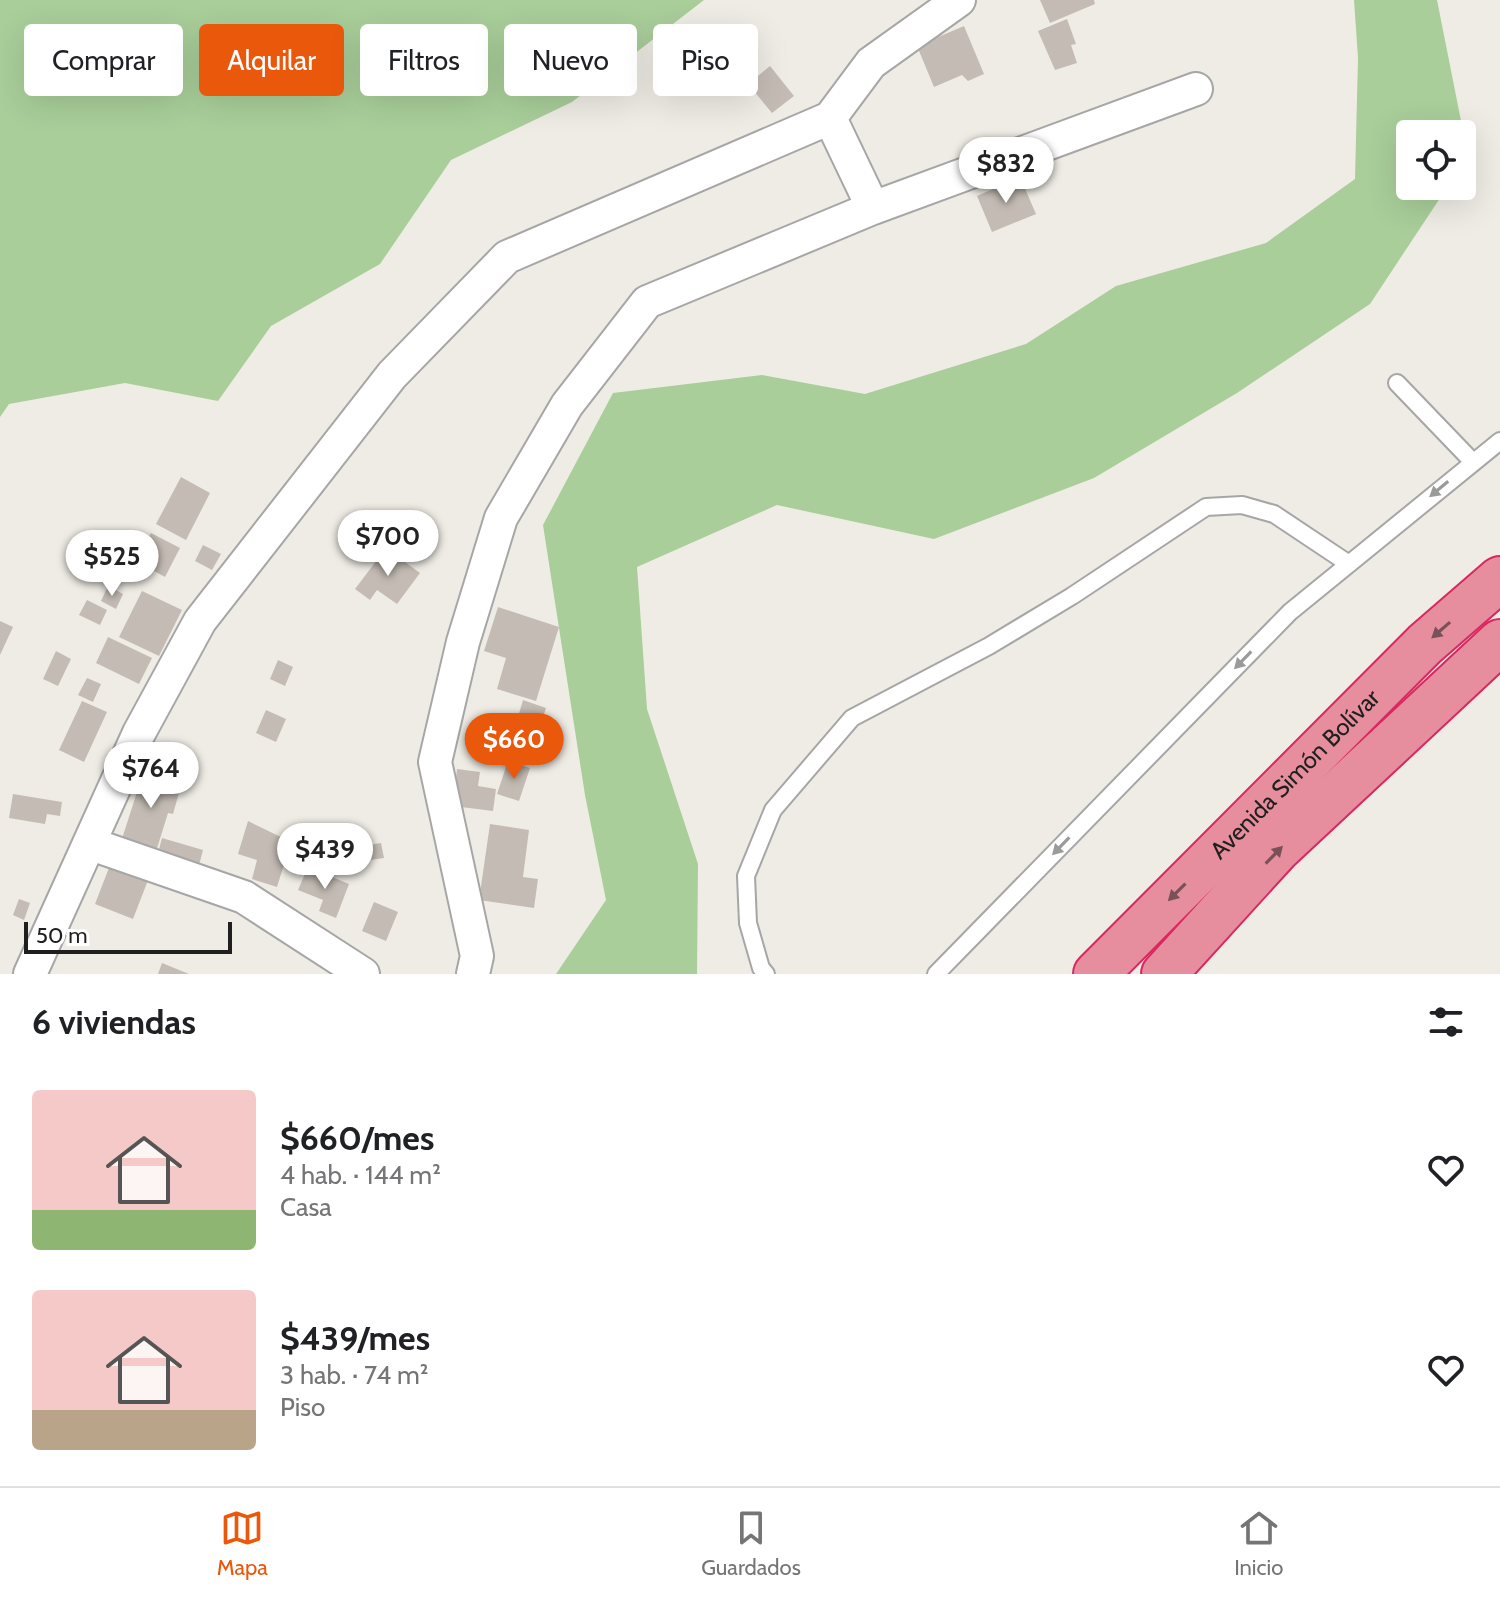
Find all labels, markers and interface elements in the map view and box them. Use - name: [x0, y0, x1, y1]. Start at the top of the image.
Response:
- chip: Comprar: [24, 24, 183, 96]
- chip: Alquilar: [199, 24, 344, 96]
- chip: Filtros: [360, 24, 488, 96]
- chip: Nuevo: [504, 24, 637, 96]
- chip: Piso: [653, 24, 758, 96]
- map controls: [1396, 120, 1476, 200]
- button: locate: [1396, 120, 1476, 200]
- pin: $832: [959, 137, 1053, 205]
- text: $832: [977, 147, 1035, 179]
- one-way arrow: [1429, 480, 1449, 497]
- pin: $700: [341, 510, 435, 578]
- text: $700: [356, 520, 420, 552]
- pin: $525: [65, 530, 159, 598]
- text: $525: [84, 540, 140, 572]
- one-way arrow: [1431, 621, 1451, 638]
- one-way arrow: [1234, 650, 1253, 669]
- street label: Avenida Simón Bolívar: [1204, 683, 1386, 865]
- pin: $660: [467, 713, 561, 781]
- text: $660: [483, 723, 545, 755]
- pin: $764: [104, 742, 198, 810]
- text: $764: [122, 752, 180, 784]
- pin: $439: [278, 823, 372, 891]
- text: $439: [295, 833, 355, 865]
- one-way arrow: [1053, 836, 1071, 855]
- one-way arrow: [1264, 846, 1282, 865]
- one-way arrow: [1168, 883, 1187, 901]
- scale bar: [24, 918, 232, 954]
- text: 50 m: [36, 922, 88, 949]
- icon: filters: [1424, 1000, 1468, 1044]
- text: 6 viviendas: [32, 1001, 196, 1043]
- text: $660/mes: [280, 1117, 434, 1159]
- icon: home: [96, 1122, 192, 1218]
- icon: heart: [1424, 1148, 1468, 1192]
- text: 4 hab. · 144 m²: [280, 1159, 441, 1191]
- text: Casa: [280, 1191, 332, 1223]
- text: $439/mes: [280, 1317, 430, 1359]
- icon: home: [96, 1322, 192, 1418]
- icon: heart: [1424, 1348, 1468, 1392]
- text: 3 hab. · 74 m²: [280, 1359, 428, 1391]
- text: Piso: [280, 1391, 325, 1423]
- tab: Mapa: [217, 1506, 268, 1581]
- tab: Guardados: [701, 1506, 801, 1581]
- tab: Inicio: [1234, 1506, 1283, 1581]

